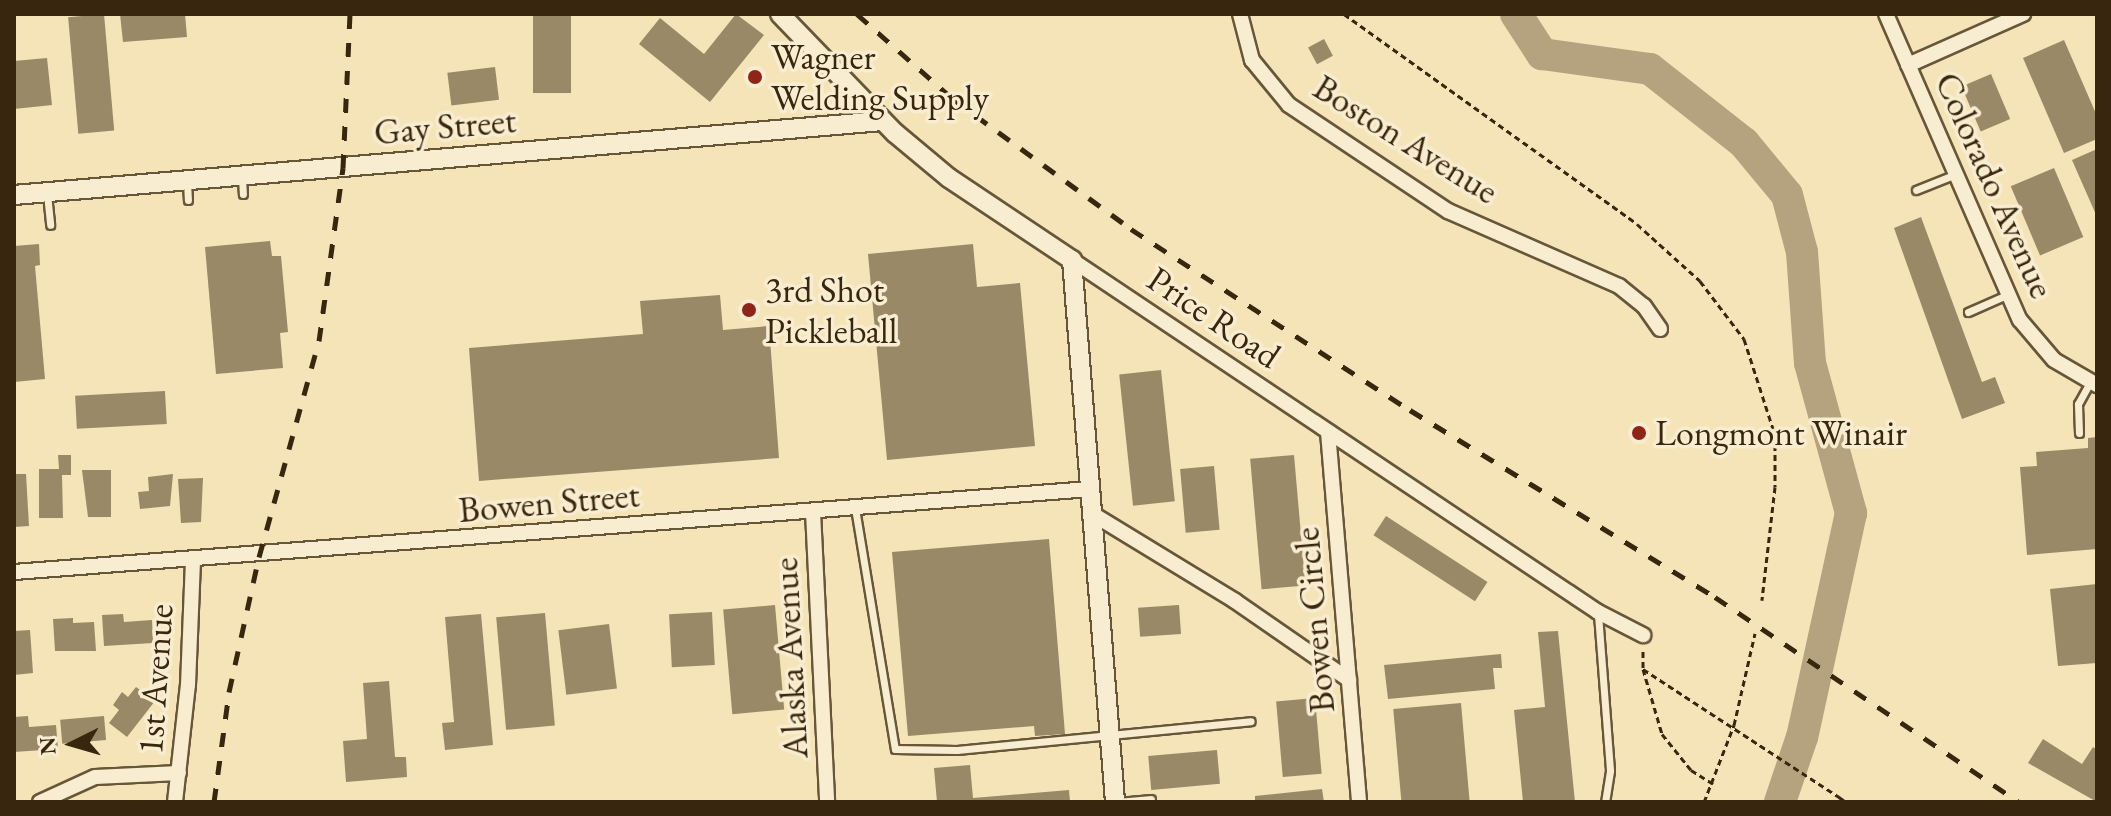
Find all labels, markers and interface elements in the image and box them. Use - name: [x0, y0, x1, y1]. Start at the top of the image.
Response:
- place label: Wagner Welding Supply: [771, 34, 989, 119]
- street label: Boston Avenue: [1306, 65, 1506, 213]
- street label: Colorado Avenue: [1926, 66, 2064, 304]
- marker: Wagner Welding Supply: [746, 68, 764, 86]
- street label: Gay Street: [372, 98, 518, 154]
- street label: Price Road: [1139, 257, 1289, 377]
- place label: 3rd Shot Pickleball: [765, 267, 897, 352]
- marker: 3rd Shot Pickleball: [740, 301, 758, 319]
- place label: Longmont Winair: [1655, 411, 1907, 455]
- marker: Longmont Winair: [1630, 424, 1648, 442]
- street label: Bowen Street: [457, 473, 641, 531]
- street label: Bowen Circle: [1284, 525, 1344, 715]
- street label: Alaska Avenue: [763, 556, 817, 760]
- street label: 1st Avenue: [128, 602, 182, 756]
- north arrow: [32, 704, 112, 784]
- text: N: [32, 736, 63, 756]

